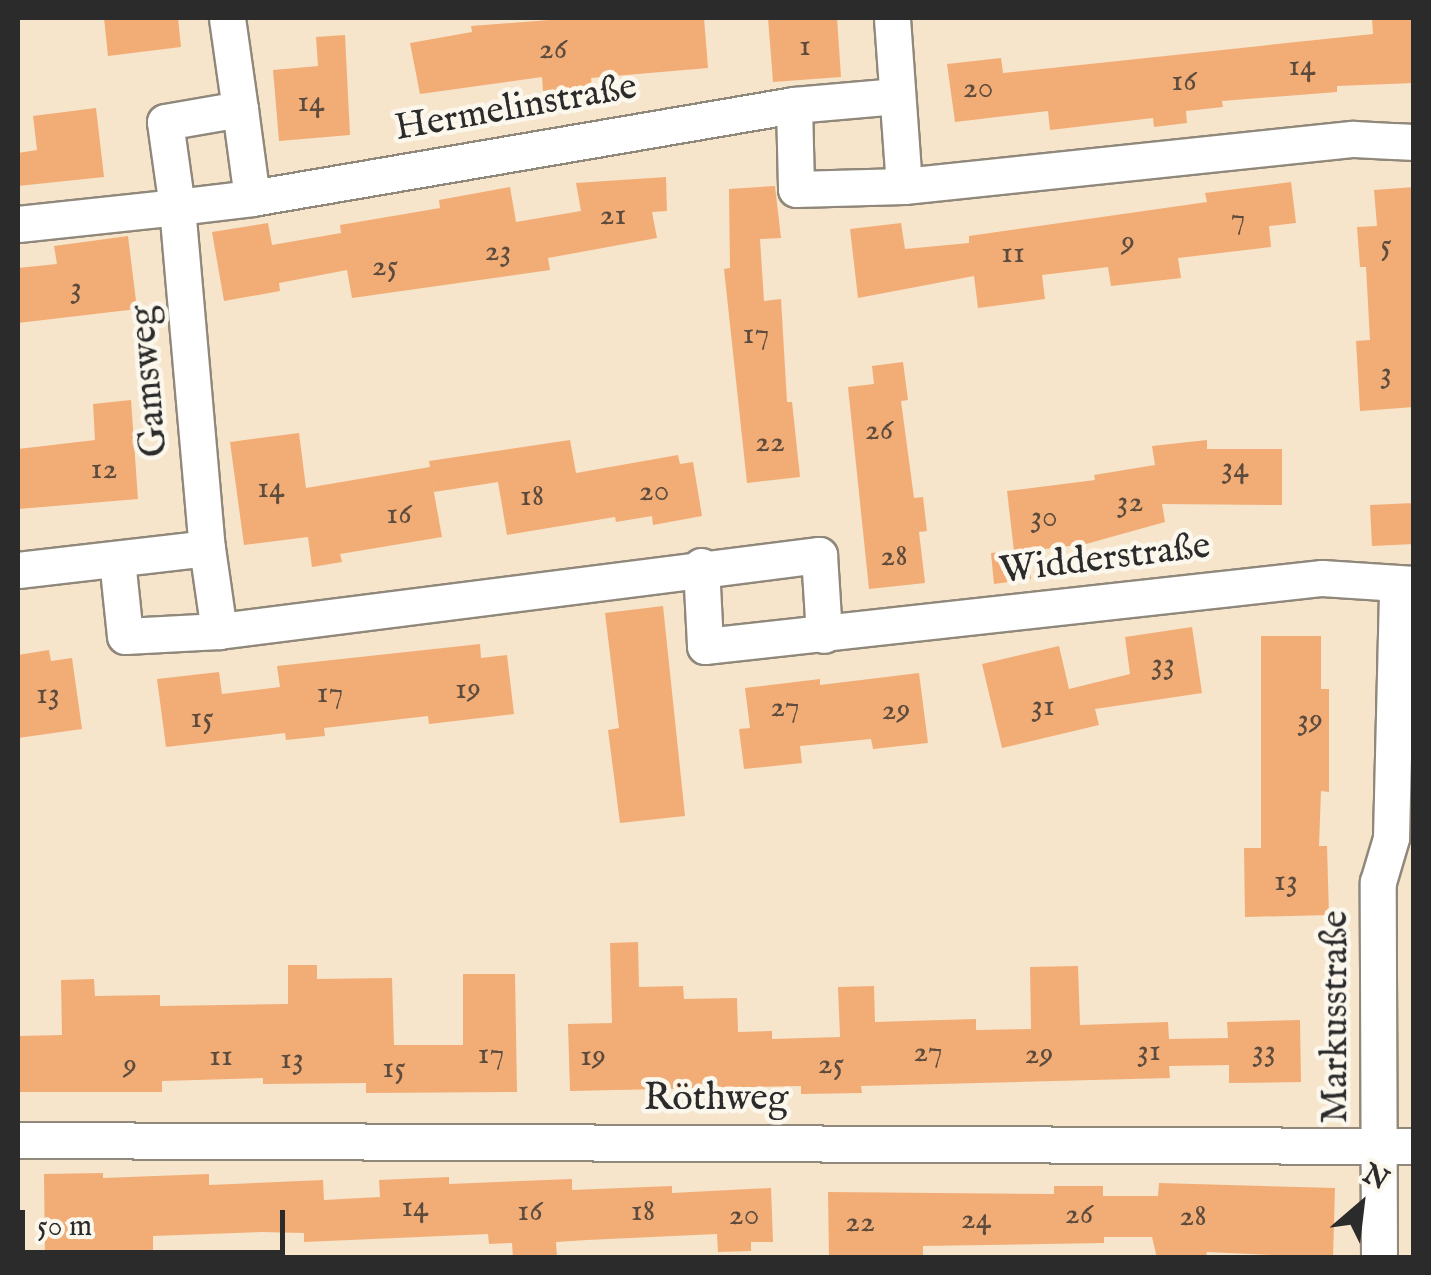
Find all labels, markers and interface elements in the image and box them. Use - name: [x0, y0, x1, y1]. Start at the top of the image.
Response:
- house number: 1: [799, 28, 811, 66]
- house number: 26: [539, 31, 567, 69]
- house number: 14: [1288, 48, 1316, 86]
- house number: 16: [1171, 63, 1197, 101]
- street label: Hermelinstraße: [391, 65, 641, 153]
- house number: 20: [963, 70, 993, 108]
- house number: 14: [297, 84, 325, 122]
- house number: 21: [600, 197, 626, 235]
- house number: 7: [1231, 201, 1245, 239]
- house number: 9: [1121, 224, 1135, 262]
- house number: 5: [1380, 227, 1392, 265]
- house number: 23: [485, 233, 511, 271]
- house number: 11: [1001, 235, 1025, 273]
- house number: 25: [372, 248, 398, 286]
- house number: 3: [70, 270, 82, 308]
- street label: Gamsweg: [121, 303, 179, 459]
- house number: 17: [743, 316, 769, 354]
- house number: 3: [1380, 355, 1392, 393]
- house number: 26: [865, 412, 893, 450]
- house number: 22: [755, 424, 785, 462]
- house number: 34: [1221, 450, 1249, 488]
- house number: 12: [91, 451, 117, 489]
- house number: 14: [257, 470, 285, 508]
- house number: 20: [639, 473, 669, 511]
- house number: 18: [520, 478, 544, 516]
- house number: 32: [1117, 484, 1143, 522]
- house number: 16: [386, 496, 412, 534]
- house number: 30: [1030, 499, 1058, 537]
- street label: Widderstraße: [997, 524, 1213, 596]
- house number: 28: [880, 538, 908, 576]
- house number: 33: [1151, 646, 1175, 684]
- house number: 19: [455, 671, 481, 709]
- house number: 17: [317, 675, 343, 713]
- house number: 13: [36, 676, 60, 714]
- house number: 31: [1031, 688, 1055, 726]
- house number: 27: [770, 689, 800, 727]
- house number: 29: [882, 692, 910, 730]
- house number: 15: [190, 700, 214, 738]
- house number: 39: [1297, 702, 1323, 740]
- house number: 13: [1274, 863, 1298, 901]
- street label: Markusstraße: [1314, 910, 1360, 1124]
- house number: 31: [1137, 1033, 1161, 1071]
- house number: 33: [1252, 1033, 1276, 1071]
- house number: 27: [913, 1034, 943, 1072]
- house number: 17: [478, 1036, 504, 1074]
- house number: 29: [1025, 1036, 1053, 1074]
- house number: 11: [209, 1038, 233, 1076]
- house number: 19: [580, 1038, 606, 1076]
- house number: 13: [280, 1041, 304, 1079]
- house number: 25: [818, 1046, 844, 1084]
- house number: 9: [123, 1047, 137, 1085]
- house number: 15: [382, 1050, 406, 1088]
- street label: Röthweg: [644, 1077, 788, 1123]
- north arrow: [1311, 1155, 1411, 1255]
- text: N: [1356, 1157, 1394, 1199]
- house number: 14: [401, 1189, 429, 1227]
- scale bar: [25, 1190, 290, 1252]
- house number: 16: [517, 1193, 543, 1231]
- house number: 18: [631, 1193, 655, 1231]
- house number: 26: [1065, 1196, 1093, 1234]
- house number: 20: [729, 1197, 759, 1235]
- house number: 28: [1179, 1198, 1207, 1236]
- house number: 24: [961, 1201, 991, 1239]
- house number: 22: [845, 1204, 875, 1242]
- text: 50 m: [37, 1208, 92, 1246]

